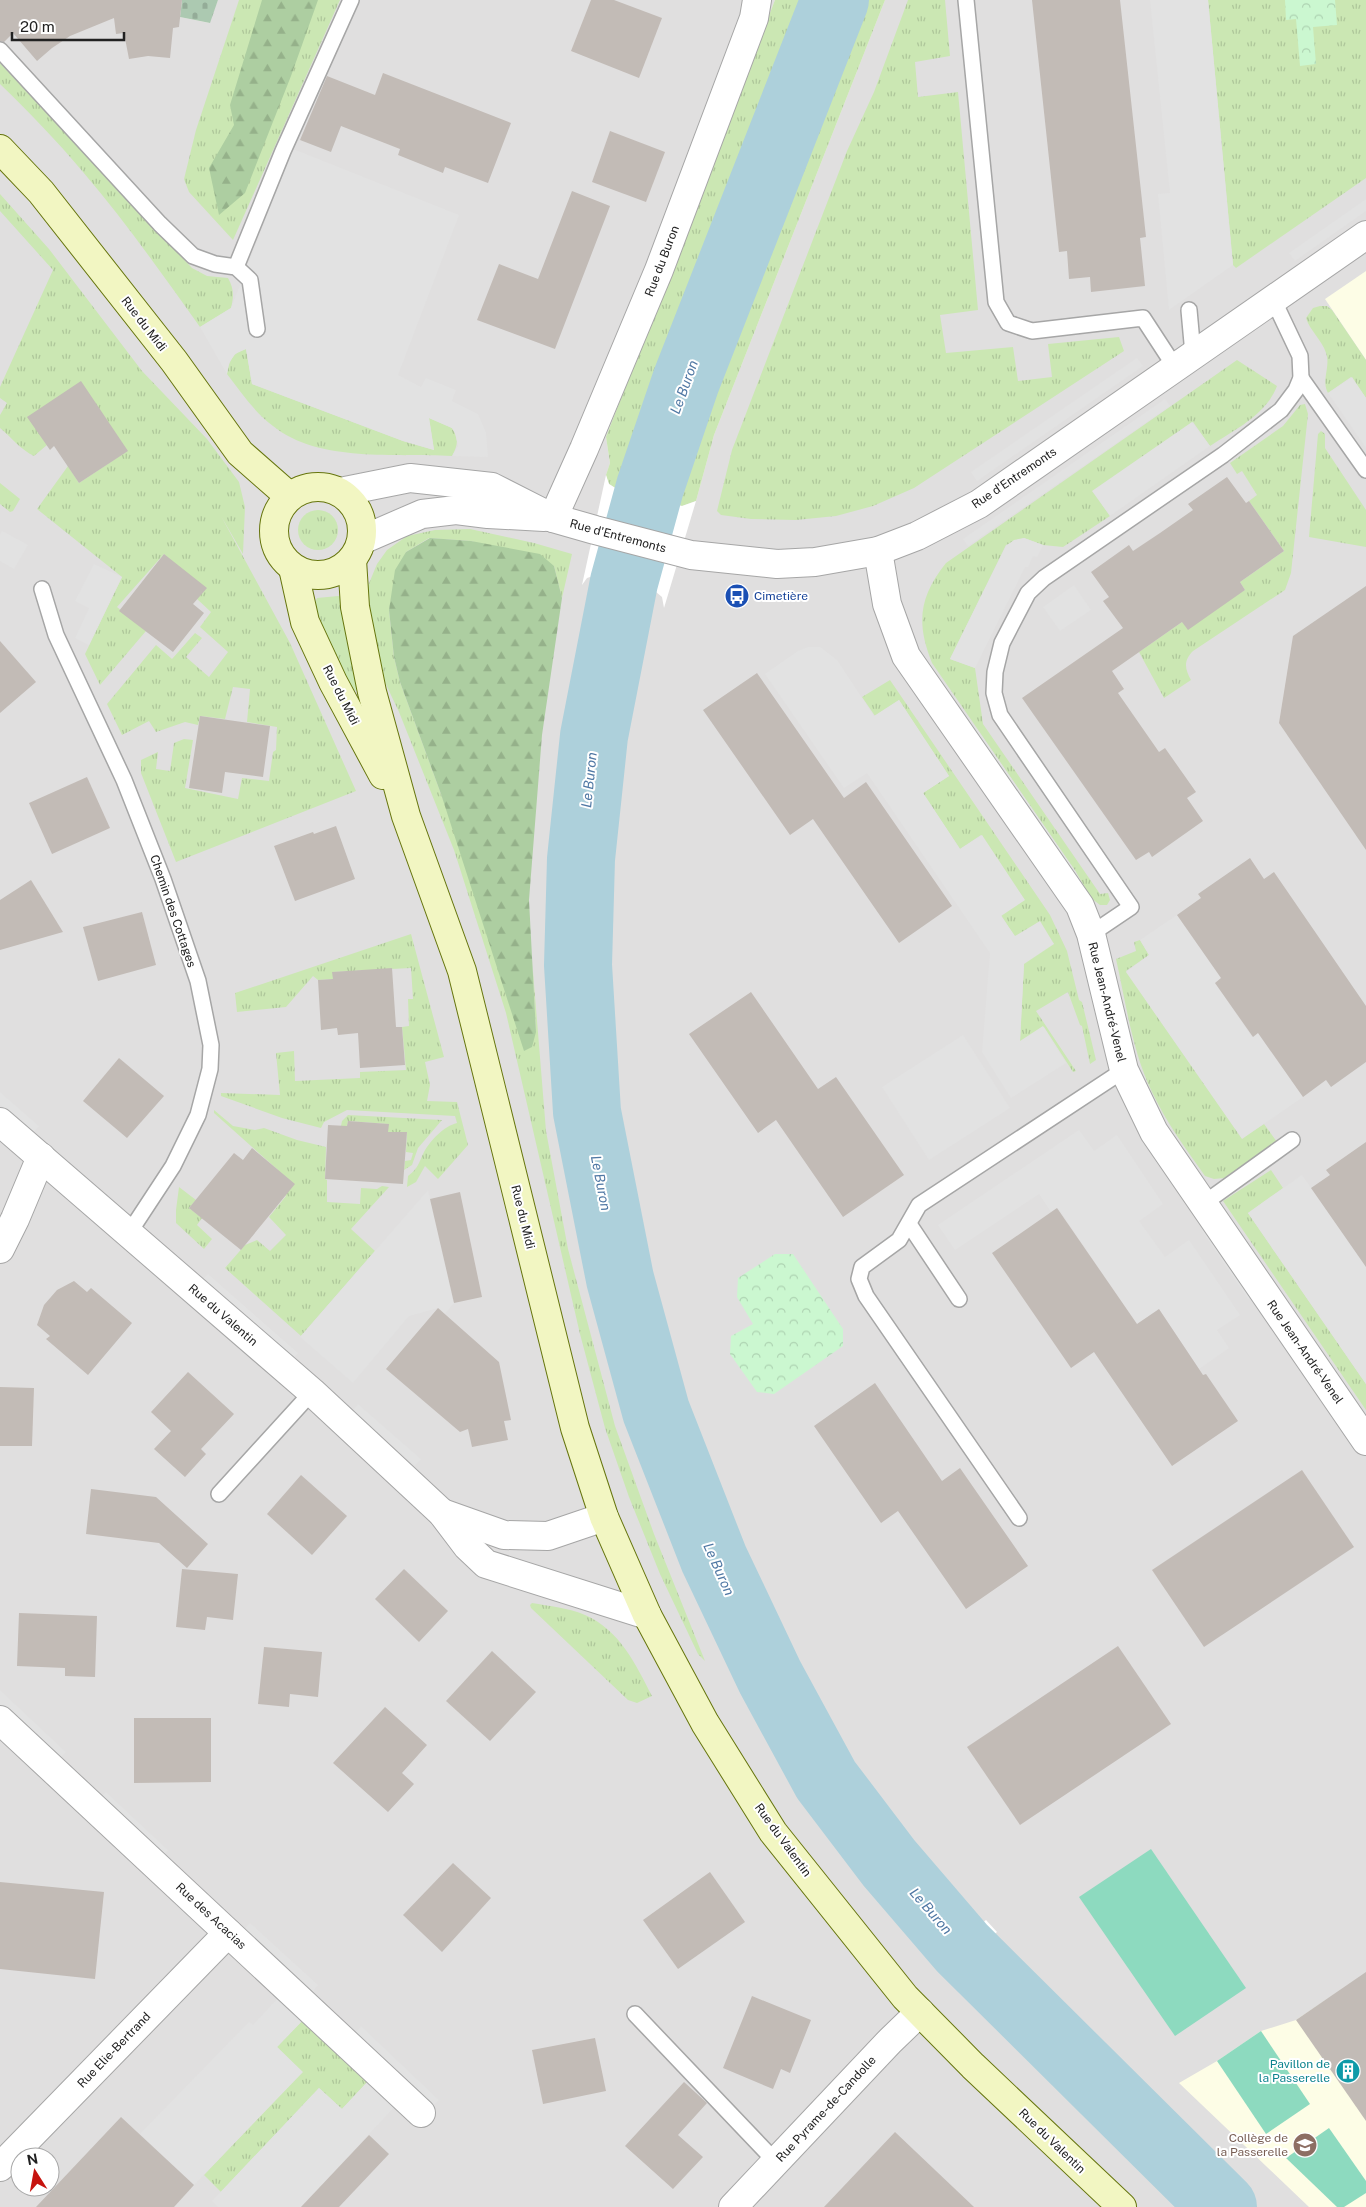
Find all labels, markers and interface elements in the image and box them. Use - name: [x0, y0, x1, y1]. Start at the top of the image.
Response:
- scale bar: [12, 10, 125, 42]
- text: 20 m: [20, 18, 55, 35]
- street label: Rue du Buron: [642, 223, 682, 298]
- street label: Rue du Midi: [118, 294, 170, 354]
- water label: Le Buron: [667, 358, 701, 416]
- street label: Rue d'Entremonts: [969, 444, 1059, 512]
- street label: Rue d'Entremonts: [568, 516, 668, 556]
- bus stop icon: Cimetière: [724, 583, 750, 609]
- place label: Cimetière: [754, 589, 808, 603]
- street label: Rue du Midi: [320, 663, 362, 727]
- water label: Le Buron: [578, 751, 600, 809]
- street label: Chemin des Cottages: [147, 853, 199, 969]
- street label: Rue Jean-André-Venel: [1085, 941, 1129, 1064]
- water label: Le Buron: [588, 1154, 614, 1212]
- street label: Rue du Midi: [508, 1184, 538, 1250]
- street label: Rue du Valentin: [186, 1281, 260, 1349]
- street label: Rue Jean-André-Venel: [1264, 1297, 1346, 1407]
- water label: Le Buron: [700, 1540, 738, 1598]
- street label: Rue du Valentin: [752, 1801, 814, 1879]
- street label: Rue des Acacias: [173, 1880, 249, 1952]
- water label: Le Buron: [907, 1885, 956, 1938]
- street label: Rue Elie-Bertrand: [75, 2009, 153, 2091]
- street label: Rue Pyrame-de-Candolle: [773, 2053, 879, 2165]
- place label: Pavillon de la Passerelle: [1259, 2057, 1330, 2085]
- building icon: Pavillon de la Passerelle: [1335, 2058, 1361, 2084]
- street label: Rue du Valentin: [1016, 2106, 1088, 2176]
- place label: Collège de la Passerelle: [1217, 2131, 1288, 2159]
- school or university icon: Collège de la Passerelle: [1292, 2132, 1318, 2158]
- north arrow: [10, 2147, 60, 2197]
- text: N: [26, 2150, 39, 2168]

